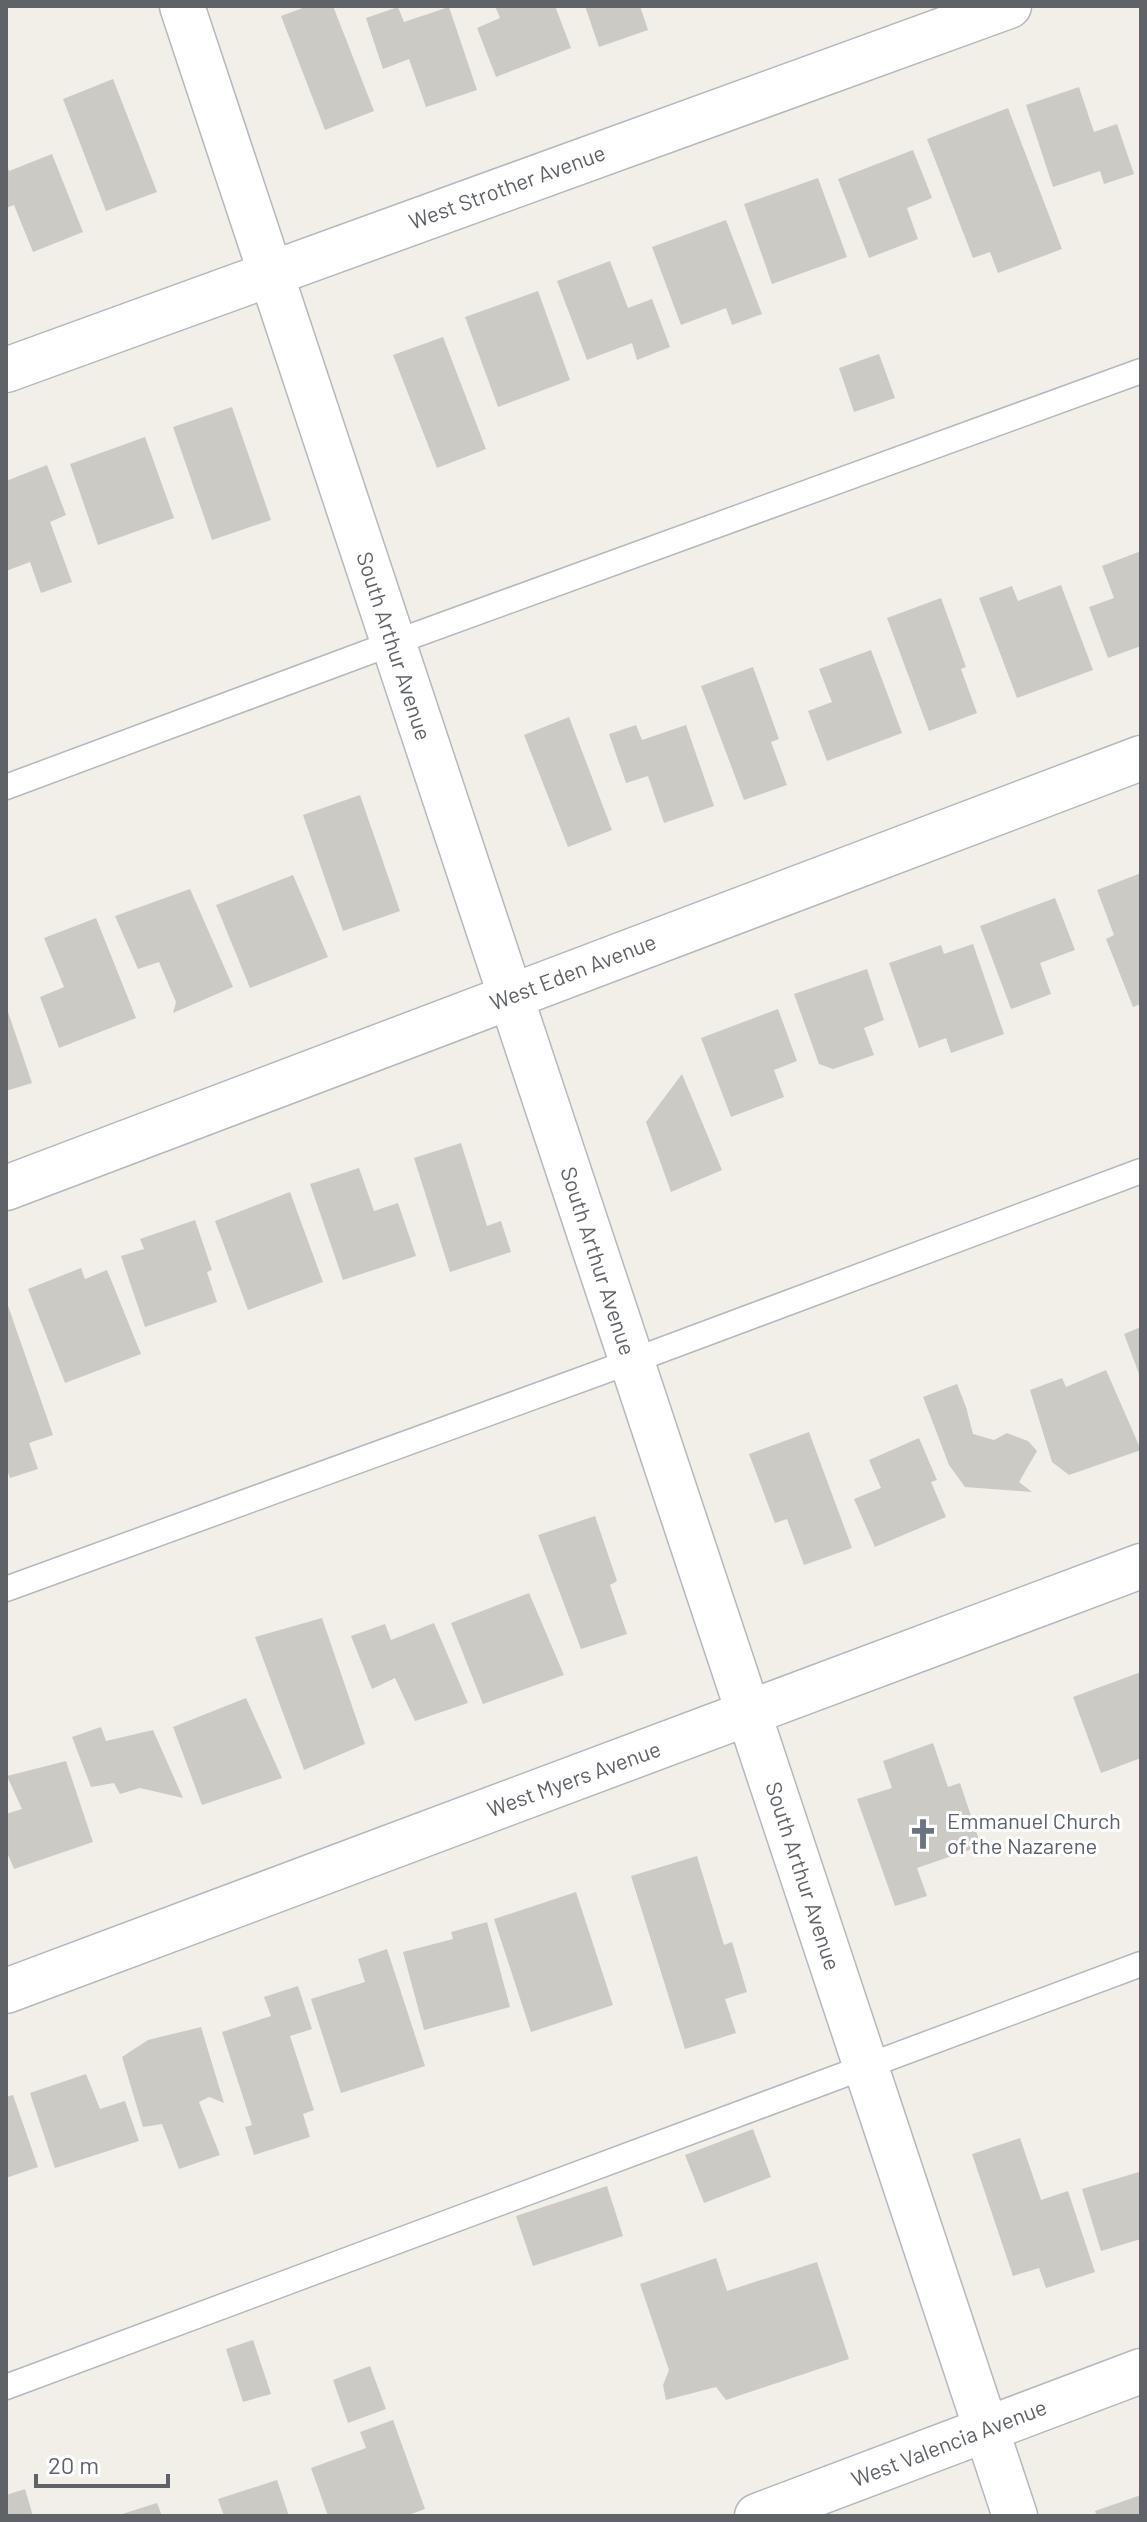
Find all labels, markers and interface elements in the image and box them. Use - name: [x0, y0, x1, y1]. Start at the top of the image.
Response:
- street label: West Strother Avenue: [405, 138, 608, 234]
- street label: South Arthur Avenue: [352, 548, 438, 743]
- street label: West Eden Avenue: [486, 927, 659, 1015]
- street label: South Arthur Avenue: [556, 1163, 642, 1358]
- street label: West Myers Avenue: [483, 1735, 664, 1822]
- street label: South Arthur Avenue: [761, 1778, 847, 1973]
- place label: Emmanuel Church of the Nazarene: [947, 1807, 1121, 1858]
- church icon: Emmanuel Church of the Nazarene: [906, 1817, 940, 1851]
- street label: West Valencia Avenue: [847, 2393, 1050, 2491]
- scale bar: [36, 2438, 168, 2488]
- text: 20 m: [48, 2450, 99, 2479]

